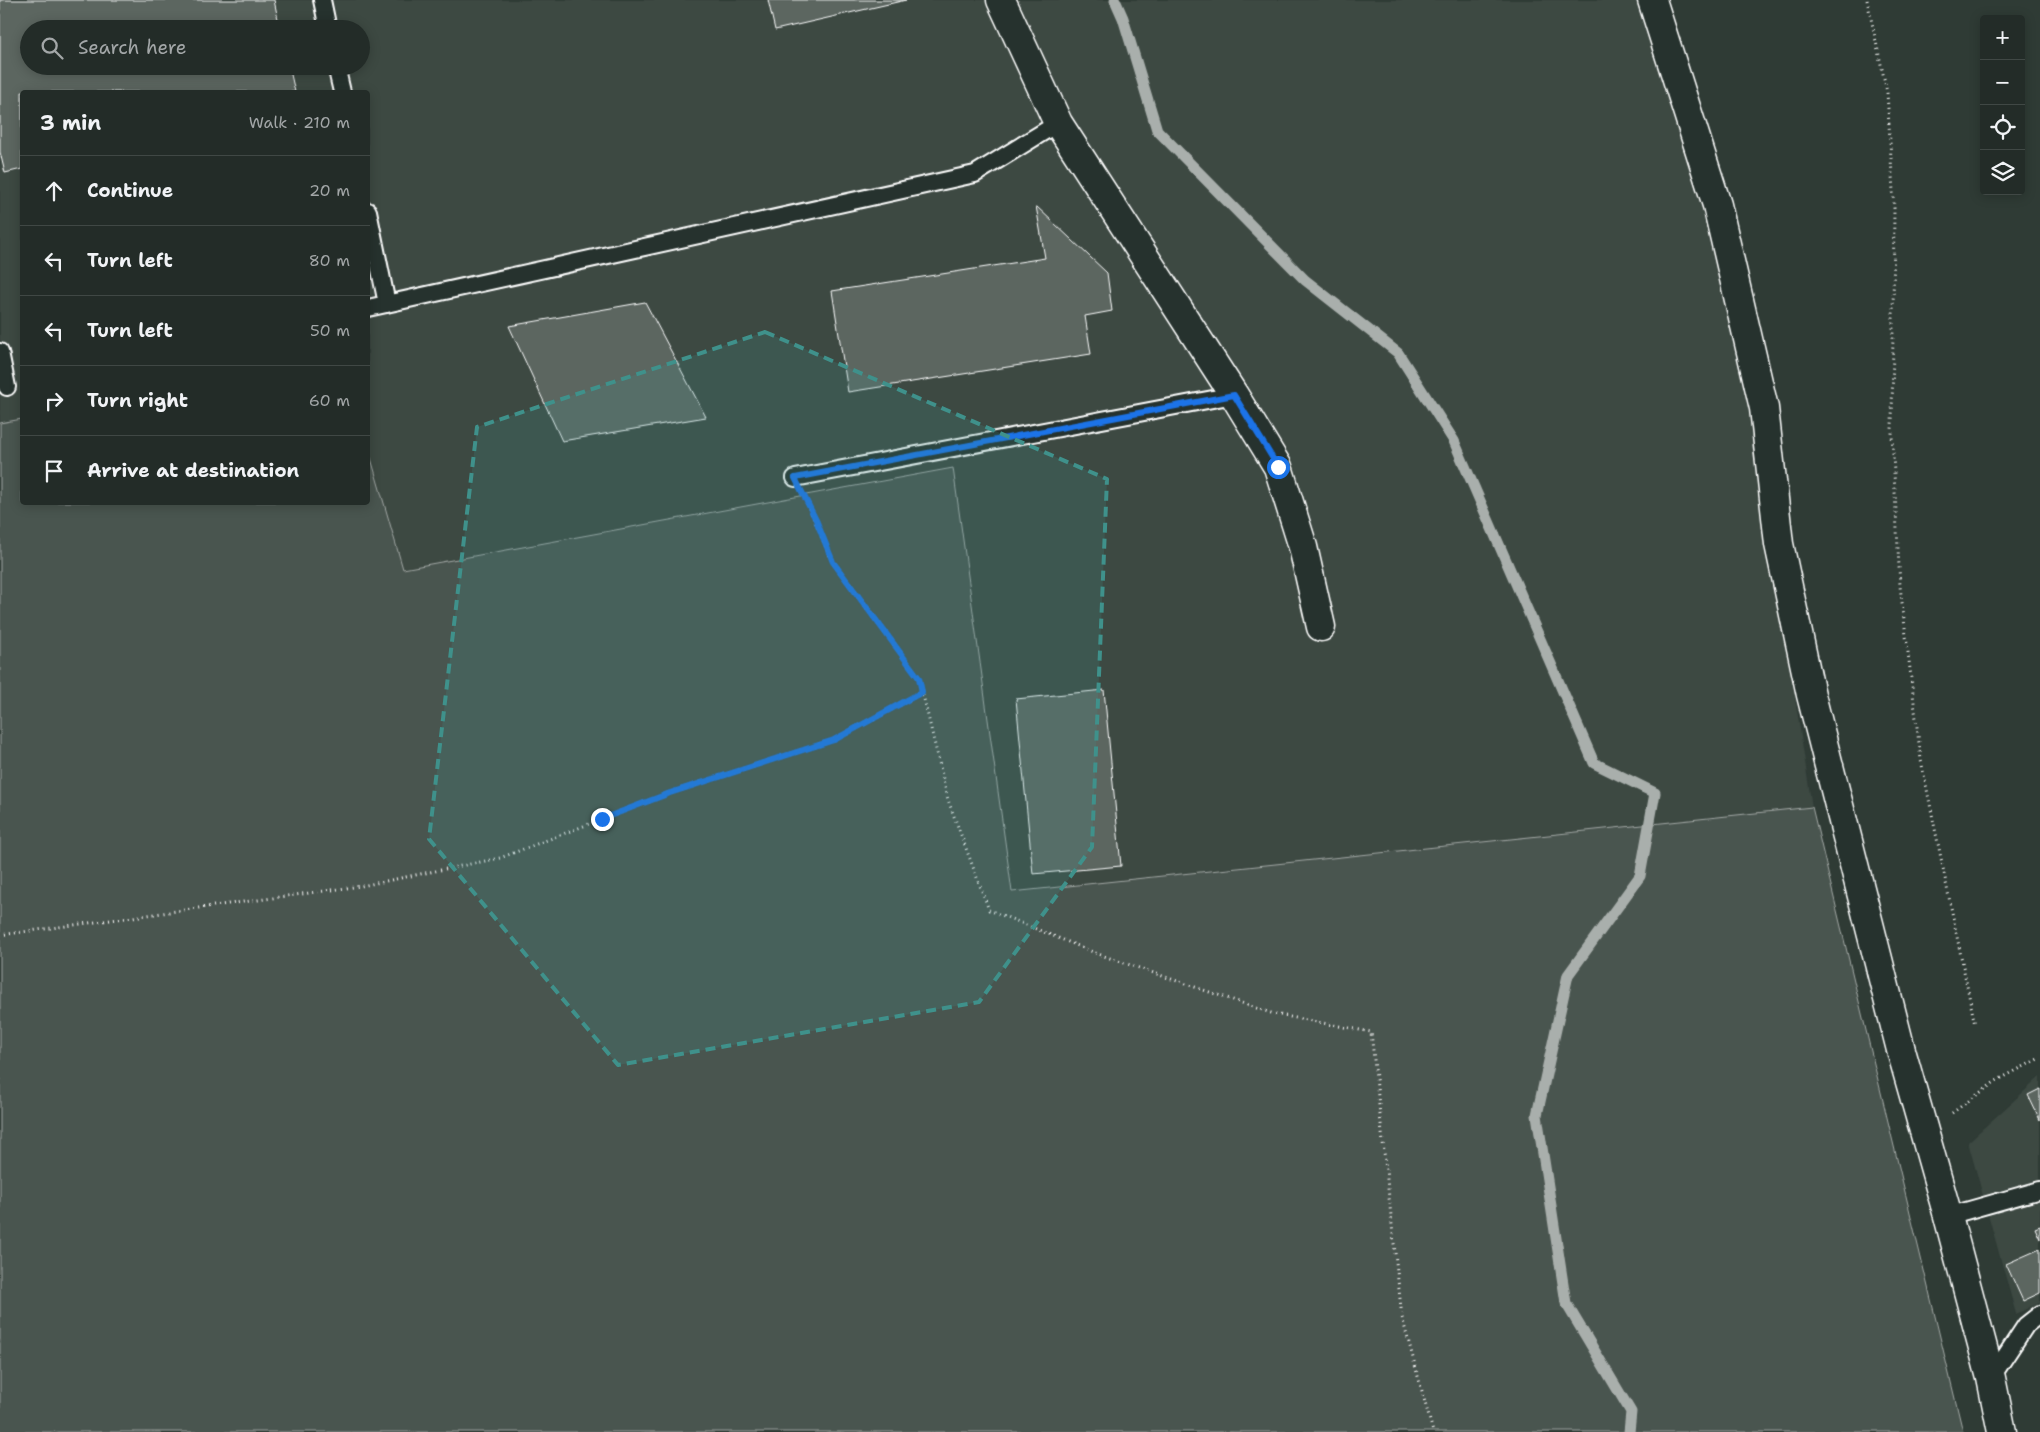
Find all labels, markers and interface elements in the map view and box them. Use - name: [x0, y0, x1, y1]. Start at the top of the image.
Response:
- map controls: [1980, 15, 2025, 195]
- button: +: [1980, 15, 2025, 60]
- search box: [20, 20, 370, 75]
- icon: search: [38, 34, 66, 62]
- text: Search here: [78, 35, 187, 60]
- button: −: [1980, 60, 2025, 105]
- button: locate: [1980, 105, 2025, 150]
- text: 3 min: [40, 109, 101, 137]
- text: Walk · 210 m: [249, 112, 350, 133]
- button: layers: [1980, 150, 2025, 195]
- icon: ahead: [40, 177, 68, 205]
- text: Continue: [87, 178, 173, 203]
- text: 20 m: [309, 180, 350, 201]
- icon: left: [40, 247, 68, 275]
- text: Turn left: [87, 248, 173, 273]
- text: 80 m: [309, 250, 350, 271]
- icon: left: [40, 317, 68, 345]
- text: Turn left: [87, 318, 173, 343]
- text: 50 m: [310, 320, 350, 341]
- icon: right: [40, 387, 68, 415]
- text: Turn right: [87, 388, 188, 413]
- text: 60 m: [309, 390, 350, 411]
- route start: [1267, 456, 1290, 479]
- icon: arrive: [40, 457, 68, 485]
- text: Arrive at destination: [87, 458, 299, 483]
- route end: [591, 808, 614, 831]

